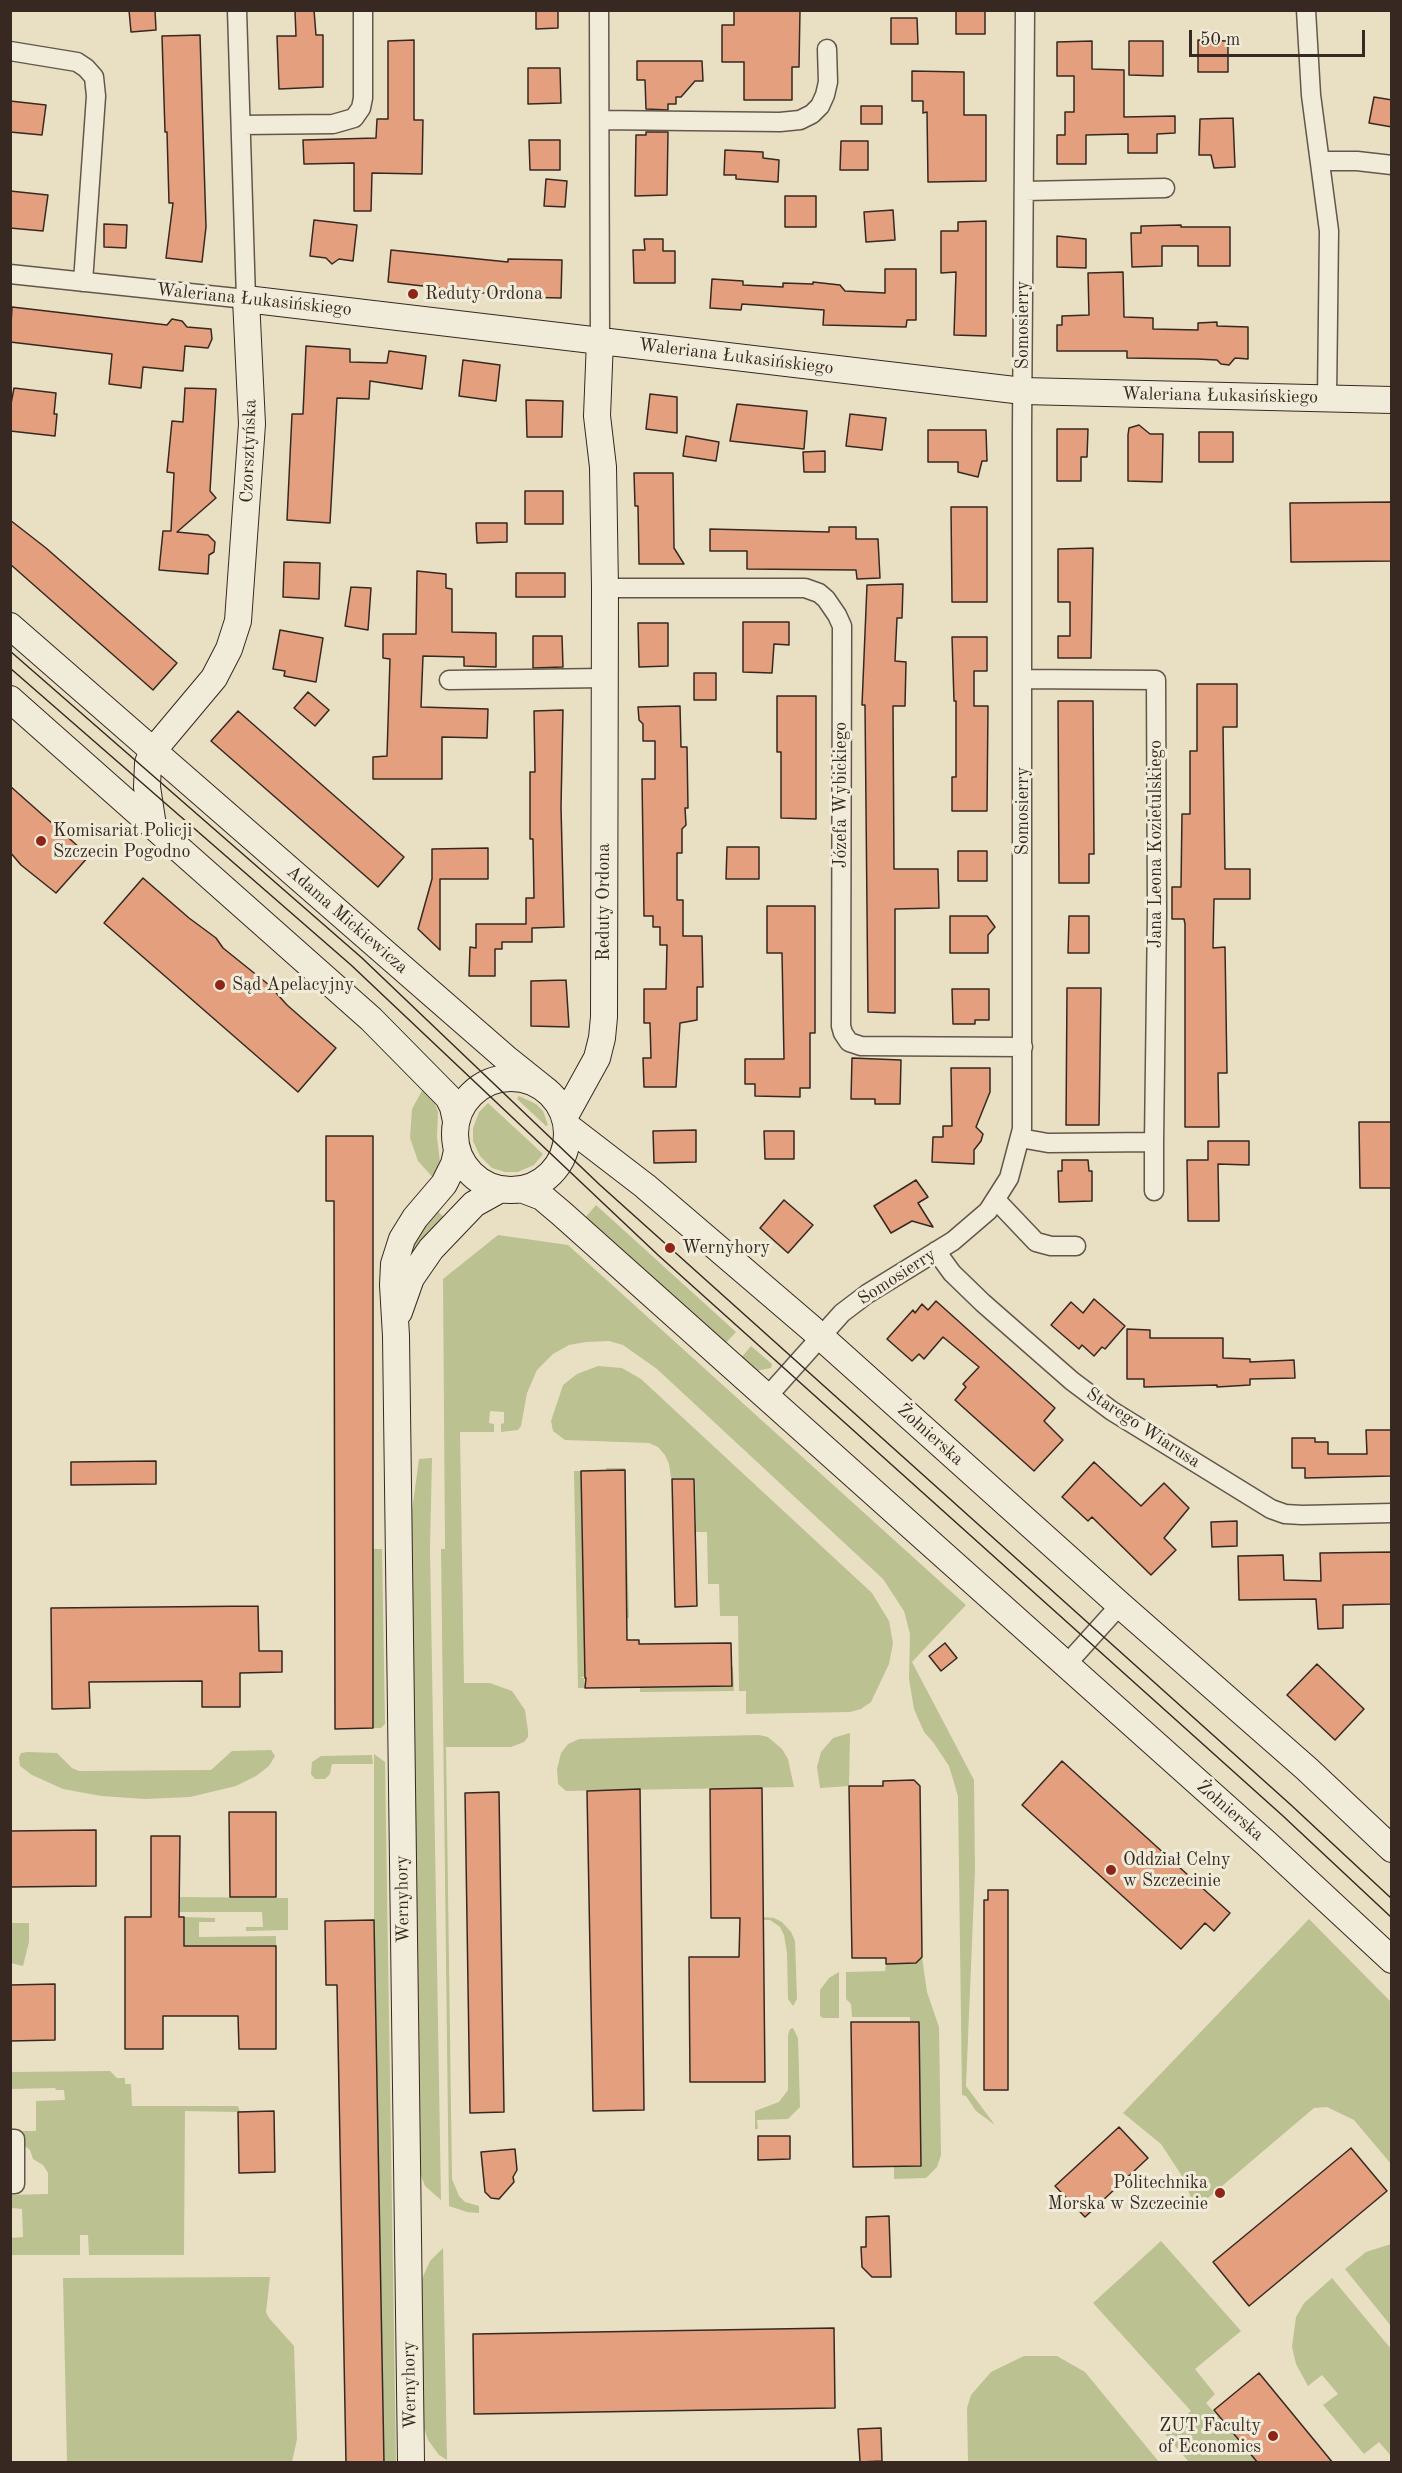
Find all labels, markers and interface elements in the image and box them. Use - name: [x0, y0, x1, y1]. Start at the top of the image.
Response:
- scale bar: [1192, 18, 1368, 56]
- text: 50 m: [1200, 31, 1240, 49]
- street label: Waleriana Łukasińskiego: [155, 279, 353, 321]
- street label: Somosierry: [1012, 281, 1034, 369]
- place label: Reduty Ordona: [425, 283, 543, 305]
- marker: Reduty Ordona: [406, 287, 420, 301]
- street label: Waleriana Łukasińskiego: [637, 334, 835, 380]
- street label: Waleriana Łukasińskiego: [1122, 383, 1318, 409]
- street label: Czorsztyńska: [236, 399, 262, 503]
- street label: Józefa Wybickiego: [830, 722, 852, 868]
- street label: Jana Leona Kozietulskiego: [1145, 740, 1167, 948]
- street label: Somosierry: [1012, 767, 1034, 855]
- place label: Komisariat Policji Szczecin Pogodno: [53, 820, 192, 862]
- marker: Komisariat Policji Szczecin Pogodno: [34, 834, 48, 848]
- street label: Reduty Ordona: [593, 843, 615, 961]
- street label: Adama Mickiewicza: [282, 861, 412, 979]
- place label: Sąd Apelacyjny: [232, 974, 354, 996]
- marker: Sąd Apelacyjny: [213, 978, 227, 992]
- place label: Wernyhory: [682, 1237, 770, 1259]
- marker: Wernyhory: [663, 1241, 677, 1255]
- street label: Somosierry: [854, 1244, 940, 1310]
- street label: Starego Wiarusa: [1082, 1383, 1204, 1473]
- street label: Żołnierska: [892, 1400, 968, 1470]
- street label: Żołnierska: [1192, 1776, 1268, 1846]
- place label: Oddział Celny w Szczecinie: [1123, 1849, 1231, 1892]
- street label: Wernyhory: [391, 1855, 415, 1943]
- marker: Oddział Celny w Szczecinie: [1104, 1863, 1118, 1877]
- place label: Politechnika Morska w Szczecinie: [1048, 2172, 1208, 2214]
- marker: Politechnika Morska w Szczecinie: [1213, 2186, 1227, 2200]
- street label: Wernyhory: [398, 2341, 422, 2429]
- place label: ZUT Faculty of Economics: [1158, 2415, 1261, 2458]
- marker: ZUT Faculty of Economics: [1266, 2429, 1280, 2443]

